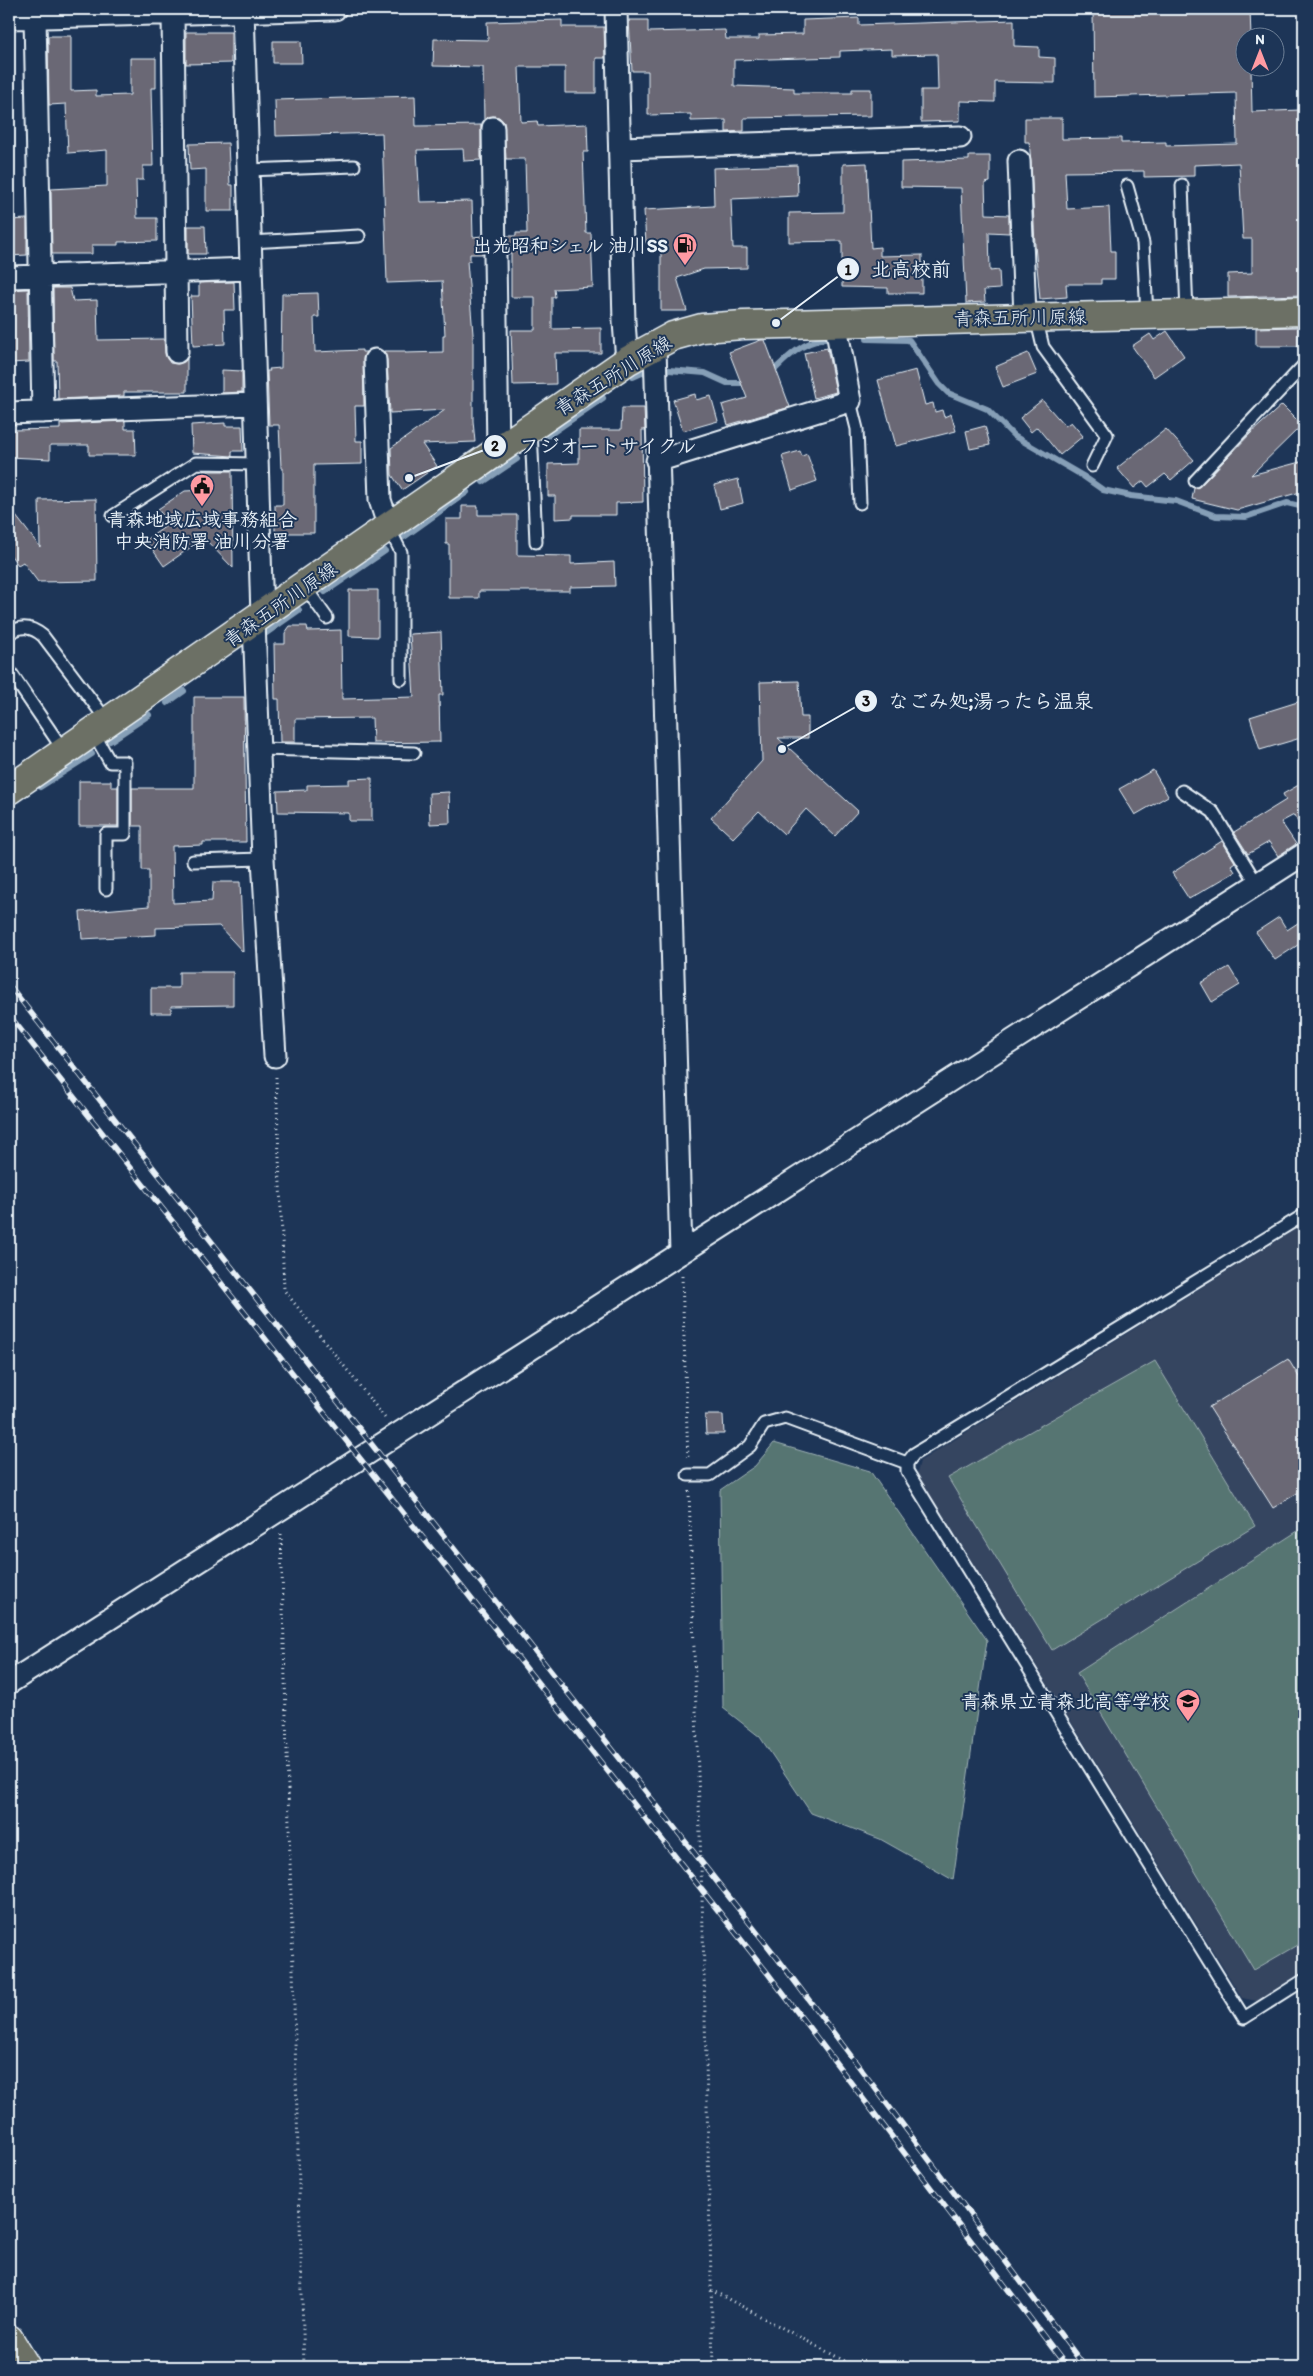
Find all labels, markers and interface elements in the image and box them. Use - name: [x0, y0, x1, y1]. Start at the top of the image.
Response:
- north arrow: [1236, 28, 1286, 78]
- text: N: [1255, 31, 1265, 48]
- fuel station icon: 出光昭和シェル 油川SS: [672, 232, 698, 266]
- place label: 出光昭和シェル 油川SS: [473, 234, 668, 257]
- callout: 北高校前: [836, 252, 961, 287]
- text: 北高校前: [871, 257, 951, 281]
- text: 1: [845, 261, 852, 279]
- street label: 青森五所川原線: [953, 305, 1087, 330]
- street label: 青森五所川原線: [551, 330, 676, 420]
- callout: フジオートサイクル: [483, 429, 708, 464]
- text: フジオートサイクル: [519, 434, 697, 458]
- text: 2: [491, 437, 499, 455]
- public building icon: 青森地域広域事務組合 中央消防署 油川分署: [189, 473, 215, 507]
- place label: 青森地域広域事務組合 中央消防署 油川分署: [107, 508, 297, 553]
- street label: 青森五所川原線: [219, 557, 341, 652]
- callout: なごみ処;湯ったら温泉: [853, 684, 1103, 719]
- text: なごみ処;湯ったら温泉: [889, 689, 1094, 713]
- text: 3: [862, 692, 870, 710]
- school or university icon: 青森県立青森北高等学校: [1175, 1688, 1201, 1722]
- place label: 青森県立青森北高等学校: [961, 1690, 1170, 1713]

